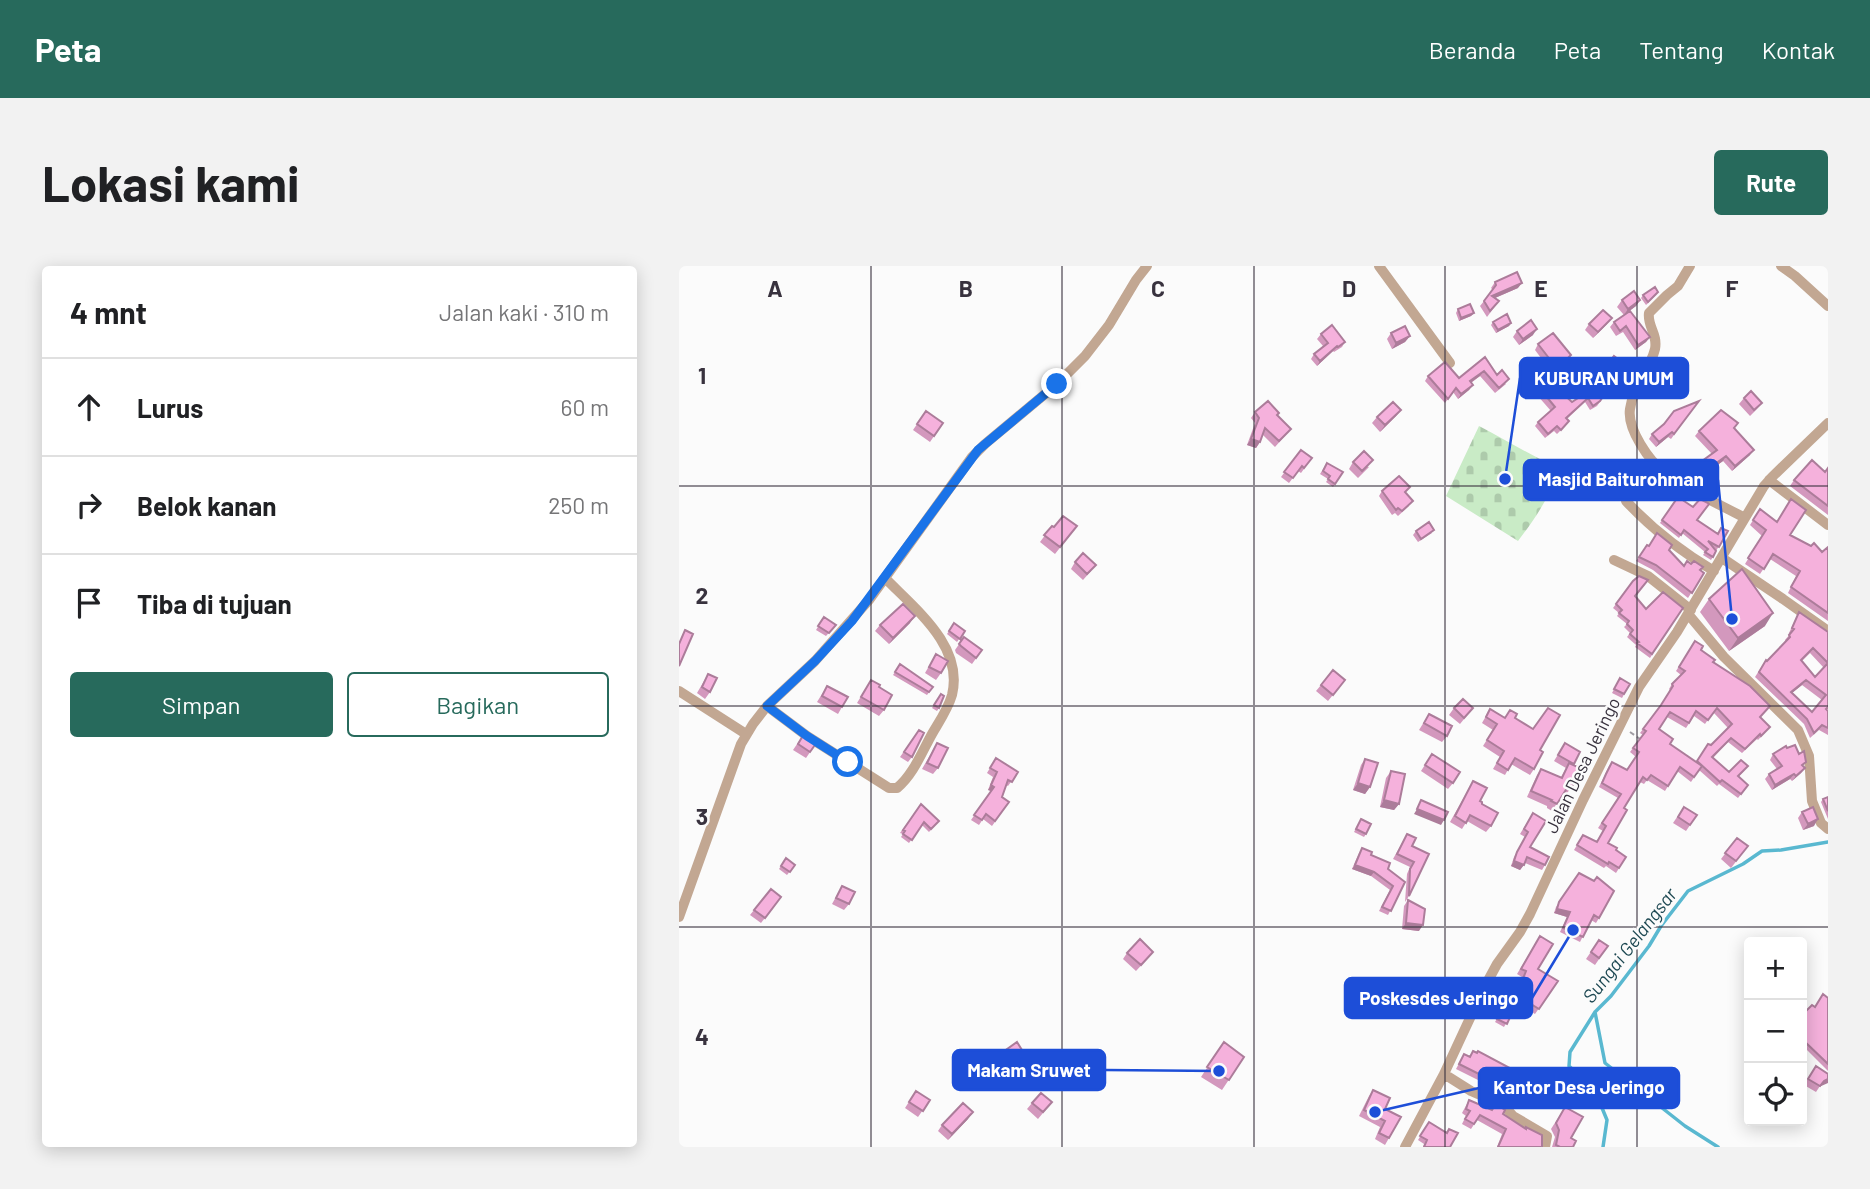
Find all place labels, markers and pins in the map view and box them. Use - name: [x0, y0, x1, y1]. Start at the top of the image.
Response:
- callout: KUBURAN UMUM: [1520, 358, 1688, 398]
- callout: Masjid Baiturohman: [1524, 460, 1718, 500]
- callout: Poskesdes Jeringo: [1345, 978, 1532, 1018]
- callout: Makam Sruwet: [953, 1050, 1105, 1090]
- callout: Kantor Desa Jeringo: [1479, 1068, 1679, 1108]

